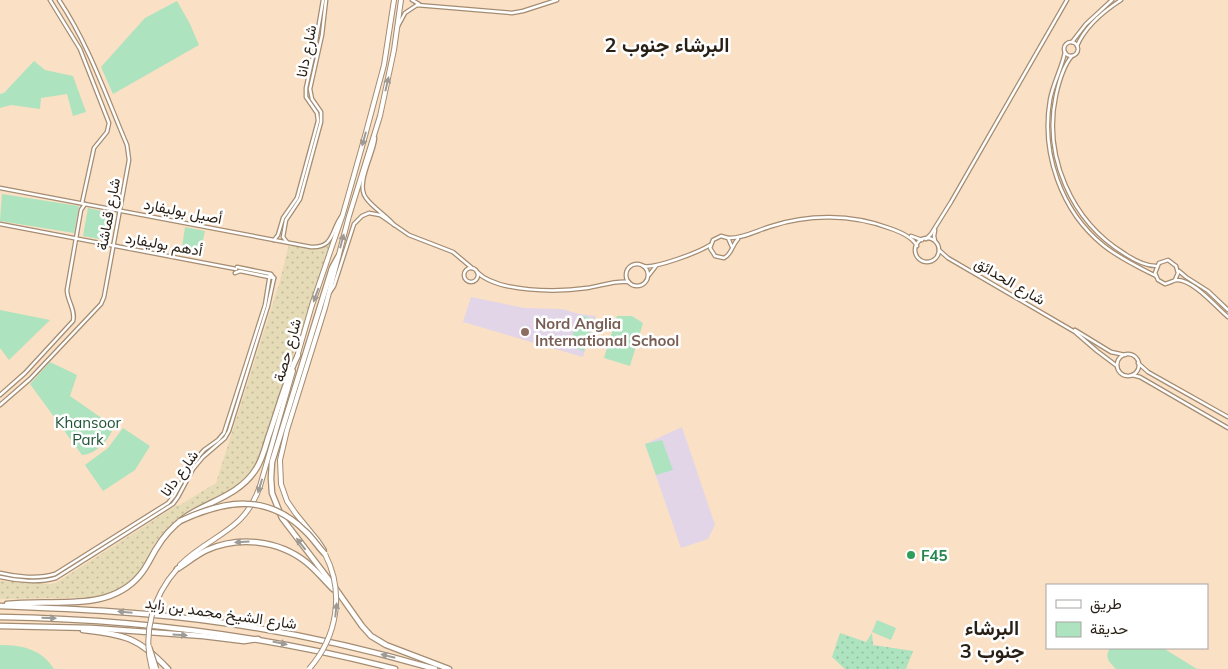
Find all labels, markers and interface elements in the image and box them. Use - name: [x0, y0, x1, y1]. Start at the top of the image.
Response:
- street label: شارع دانا: [292, 23, 322, 79]
- district label: البرشاء جنوب 2: [605, 32, 729, 58]
- one-way arrow: [383, 77, 391, 92]
- one-way arrow: [360, 132, 368, 147]
- street label: شارع قماشة: [92, 176, 126, 252]
- street label: أصيل بوليفارد: [142, 194, 224, 228]
- street label: أدهم بوليفارد: [124, 228, 205, 261]
- one-way arrow: [339, 233, 347, 248]
- street label: شارع الحدائق: [970, 253, 1049, 311]
- one-way arrow: [312, 287, 319, 302]
- place label: Nord Anglia International School: [535, 314, 679, 350]
- street label: شارع حصة: [269, 316, 307, 384]
- marker: Nord Anglia International School: [519, 326, 531, 338]
- park label: Khansoor Park: [55, 413, 122, 449]
- street label: شارع دانا: [156, 446, 204, 501]
- one-way arrow: [255, 478, 263, 493]
- one-way arrow: [296, 538, 307, 551]
- one-way arrow: [233, 539, 249, 547]
- place label: F45: [921, 546, 948, 565]
- marker: F45: [905, 549, 917, 561]
- legend: [1046, 584, 1208, 649]
- street label: شارع الشيخ محمد بن زايد: [144, 593, 298, 635]
- text: طريق: [1090, 594, 1122, 614]
- one-way arrow: [332, 602, 340, 618]
- one-way arrow: [117, 608, 133, 616]
- one-way arrow: [41, 614, 57, 622]
- district label: البرشاء جنوب 3: [960, 615, 1024, 664]
- text: حديقة: [1090, 619, 1128, 638]
- one-way arrow: [172, 631, 188, 639]
- one-way arrow: [272, 639, 288, 647]
- one-way arrow: [381, 652, 396, 660]

